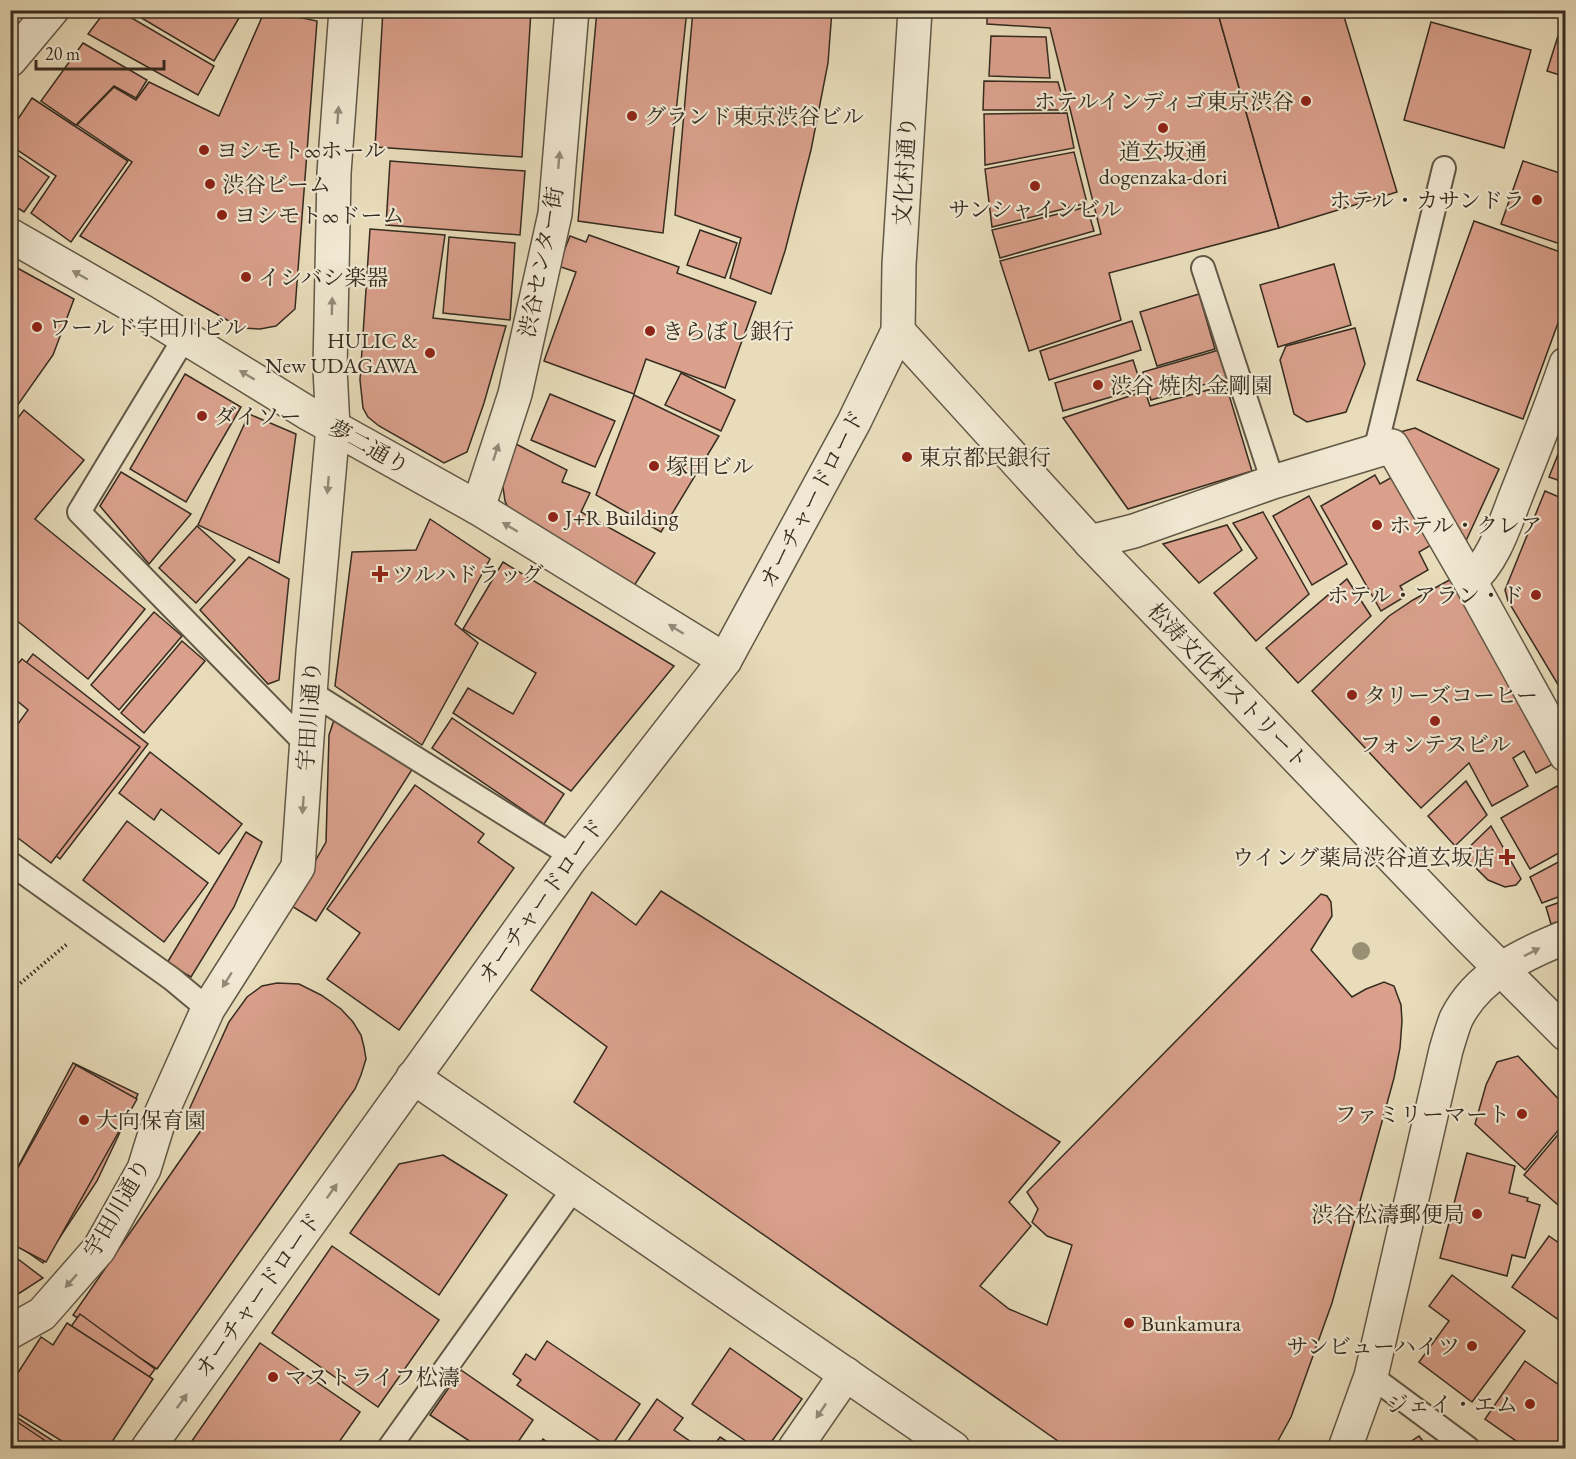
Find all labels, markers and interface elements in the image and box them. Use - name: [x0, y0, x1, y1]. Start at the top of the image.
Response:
- scale bar: [36, 33, 164, 71]
- text: 20 m: [45, 42, 80, 65]
- place label: ホテルインディゴ東京渋谷: [1034, 87, 1294, 116]
- marker: ホテルインディゴ東京渋谷: [1299, 94, 1313, 108]
- place label: グランド東京渋谷ビル: [644, 102, 864, 131]
- one-way arrow: [334, 105, 343, 124]
- marker: グランド東京渋谷ビル: [625, 109, 639, 123]
- street label: 文化村通り: [888, 115, 922, 227]
- marker: 道玄坂通 dogenzaka-dori: [1156, 121, 1170, 135]
- place label: ヨシモト∞ホール: [216, 136, 386, 165]
- place label: 道玄坂通 dogenzaka-dori: [1099, 137, 1227, 191]
- marker: ヨシモト∞ホール: [197, 143, 211, 157]
- one-way arrow: [554, 150, 564, 169]
- place label: 渋谷ビーム: [222, 170, 331, 199]
- marker: 渋谷ビーム: [203, 177, 217, 191]
- marker: サンシャインビル: [1028, 179, 1042, 193]
- street label: 渋谷センター街: [512, 184, 570, 340]
- place label: ホテル・カサンドラ: [1329, 186, 1525, 215]
- marker: ホテル・カサンドラ: [1530, 193, 1544, 207]
- place label: サンシャインビル: [948, 195, 1122, 224]
- place label: ヨシモト∞ドーム: [234, 201, 404, 230]
- marker: ヨシモト∞ドーム: [215, 208, 229, 222]
- place label: イシバシ楽器: [258, 263, 388, 292]
- one-way arrow: [72, 270, 88, 281]
- marker: イシバシ楽器: [239, 270, 253, 284]
- one-way arrow: [327, 296, 336, 315]
- place label: ワールド宇田川ビル: [49, 313, 247, 342]
- place label: きらぼし銀行: [662, 317, 794, 346]
- marker: ワールド宇田川ビル: [30, 320, 44, 334]
- marker: きらぼし銀行: [643, 324, 657, 338]
- place label: HULIC & New UDAGAWA: [265, 326, 419, 380]
- marker: HULIC & New UDAGAWA: [423, 346, 437, 360]
- one-way arrow: [239, 370, 255, 381]
- place label: 渋谷 焼肉 金剛園: [1110, 371, 1273, 400]
- marker: 渋谷 焼肉 金剛園: [1091, 378, 1105, 392]
- place label: ダイソー: [214, 402, 302, 431]
- street label: オーチャードロード: [753, 405, 871, 593]
- marker: ダイソー: [195, 409, 209, 423]
- street label: 夢二通り: [323, 413, 415, 481]
- one-way arrow: [492, 443, 501, 461]
- place label: 東京都民銀行: [919, 443, 1051, 472]
- marker: 東京都民銀行: [900, 450, 914, 464]
- place label: 塚田ビル: [666, 452, 754, 481]
- marker: 塚田ビル: [647, 459, 661, 473]
- one-way arrow: [323, 476, 333, 495]
- place label: J+R Building: [563, 503, 679, 532]
- marker: J+R Building: [546, 510, 560, 524]
- place label: ホテル・クレア: [1389, 511, 1542, 540]
- marker: ホテル・クレア: [1370, 518, 1384, 532]
- one-way arrow: [501, 522, 518, 533]
- place label: ツルハドラッグ: [392, 560, 544, 589]
- marker: ツルハドラッグ: [373, 567, 387, 581]
- place label: ホテル・アラン・ド: [1327, 581, 1524, 610]
- marker: ホテル・アラン・ド: [1529, 588, 1543, 602]
- street label: 松涛文化村ストリート: [1141, 597, 1315, 775]
- one-way arrow: [668, 623, 684, 634]
- street label: 宇田川通り: [291, 660, 327, 772]
- place label: タリーズコーヒー: [1364, 681, 1538, 710]
- marker: タリーズコーヒー: [1345, 688, 1359, 702]
- marker: フォンテスビル: [1428, 714, 1442, 728]
- place label: フォンテスビル: [1359, 730, 1511, 759]
- one-way arrow: [298, 796, 307, 815]
- street label: オーチャードロード: [471, 813, 611, 989]
- place label: ウイング薬局渋谷道玄坂店: [1232, 843, 1495, 872]
- marker: ウイング薬局渋谷道玄坂店: [1500, 850, 1514, 864]
- one-way arrow: [1524, 948, 1541, 957]
- one-way arrow: [222, 971, 233, 988]
- place label: ファミリーマート: [1334, 1100, 1510, 1129]
- place label: 大向保育園: [96, 1106, 206, 1135]
- marker: ファミリーマート: [1515, 1107, 1529, 1121]
- marker: 大向保育園: [77, 1113, 91, 1127]
- street label: 宇田川通り: [77, 1153, 157, 1263]
- one-way arrow: [326, 1183, 337, 1199]
- place label: 渋谷松濤郵便局: [1311, 1200, 1465, 1229]
- street label: オーチャードロード: [188, 1207, 328, 1383]
- marker: 渋谷松濤郵便局: [1470, 1207, 1484, 1221]
- one-way arrow: [64, 1273, 77, 1289]
- place label: Bunkamura: [1141, 1309, 1241, 1338]
- marker: Bunkamura: [1122, 1316, 1136, 1330]
- place label: サンビューハイツ: [1286, 1332, 1460, 1361]
- marker: サンビューハイツ: [1465, 1339, 1479, 1353]
- place label: マストライフ松濤: [285, 1363, 460, 1392]
- marker: マストライフ松濤: [266, 1370, 280, 1384]
- place label: ジェイ・エム: [1386, 1390, 1518, 1419]
- one-way arrow: [176, 1393, 188, 1409]
- marker: ジェイ・エム: [1523, 1397, 1537, 1411]
- one-way arrow: [815, 1403, 827, 1419]

